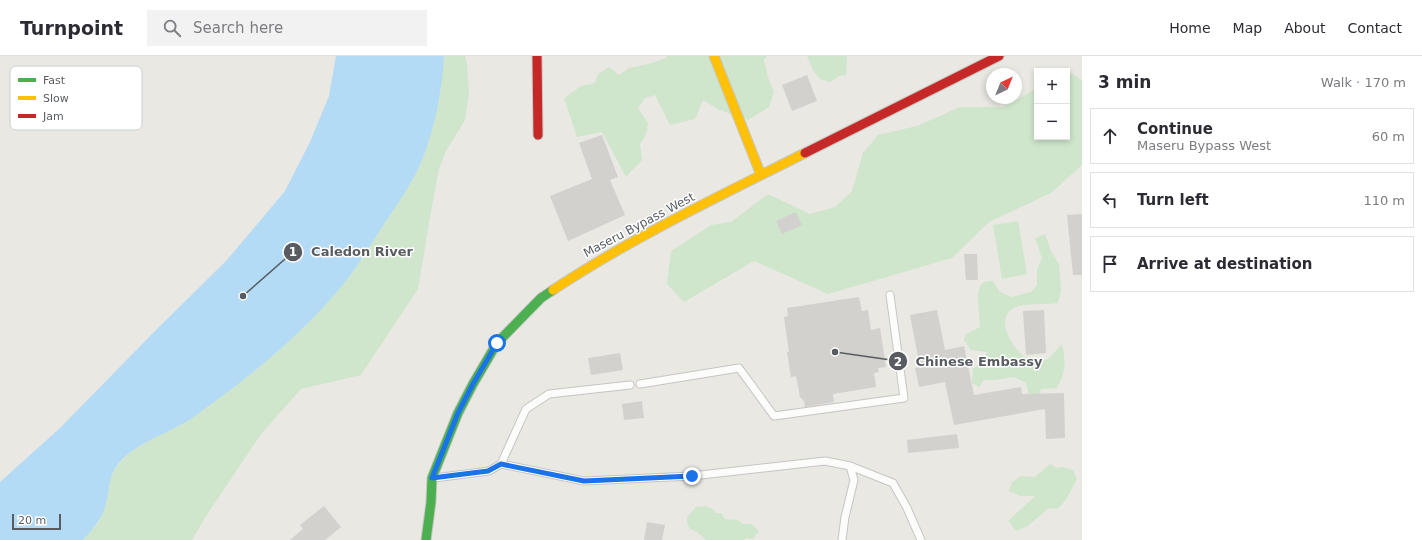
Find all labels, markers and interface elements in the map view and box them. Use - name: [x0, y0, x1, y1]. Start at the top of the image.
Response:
- search box: [147, 10, 427, 46]
- text: Turnpoint: [20, 17, 123, 39]
- icon: search: [161, 17, 183, 39]
- text: Search here: [193, 19, 283, 37]
- text: Home: [1169, 20, 1211, 36]
- text: Map: [1233, 20, 1262, 36]
- text: About: [1284, 20, 1326, 36]
- text: Contact: [1348, 20, 1402, 36]
- legend: [10, 66, 142, 130]
- north arrow: [986, 68, 1022, 104]
- map controls: [1034, 68, 1070, 140]
- button: +: [1034, 68, 1070, 104]
- text: 3 min: [1098, 72, 1151, 92]
- text: Fast: [43, 74, 66, 87]
- text: Walk · 170 m: [1321, 75, 1406, 90]
- text: Slow: [43, 92, 69, 105]
- button: −: [1034, 104, 1070, 140]
- text: Jam: [42, 110, 64, 123]
- text: Continue: [1137, 120, 1213, 138]
- icon: ahead: [1099, 125, 1121, 147]
- text: 60 m: [1372, 129, 1405, 144]
- text: Maseru Bypass West: [1137, 138, 1271, 153]
- icon: left: [1099, 189, 1121, 211]
- street label: Maseru Bypass West: [581, 190, 697, 260]
- text: Turn left: [1137, 191, 1209, 209]
- text: 110 m: [1363, 193, 1405, 208]
- callout: Caledon River: [283, 239, 421, 264]
- text: Caledon River: [311, 244, 413, 259]
- text: 1: [289, 245, 297, 259]
- icon: arrive: [1099, 253, 1121, 275]
- text: Arrive at destination: [1137, 255, 1312, 273]
- route start: [488, 334, 506, 352]
- callout: Chinese Embassy: [888, 349, 1051, 374]
- text: Chinese Embassy: [916, 354, 1043, 369]
- text: 2: [894, 355, 902, 369]
- route end: [683, 467, 701, 485]
- scale bar: [12, 512, 61, 531]
- text: 20 m: [18, 514, 46, 527]

